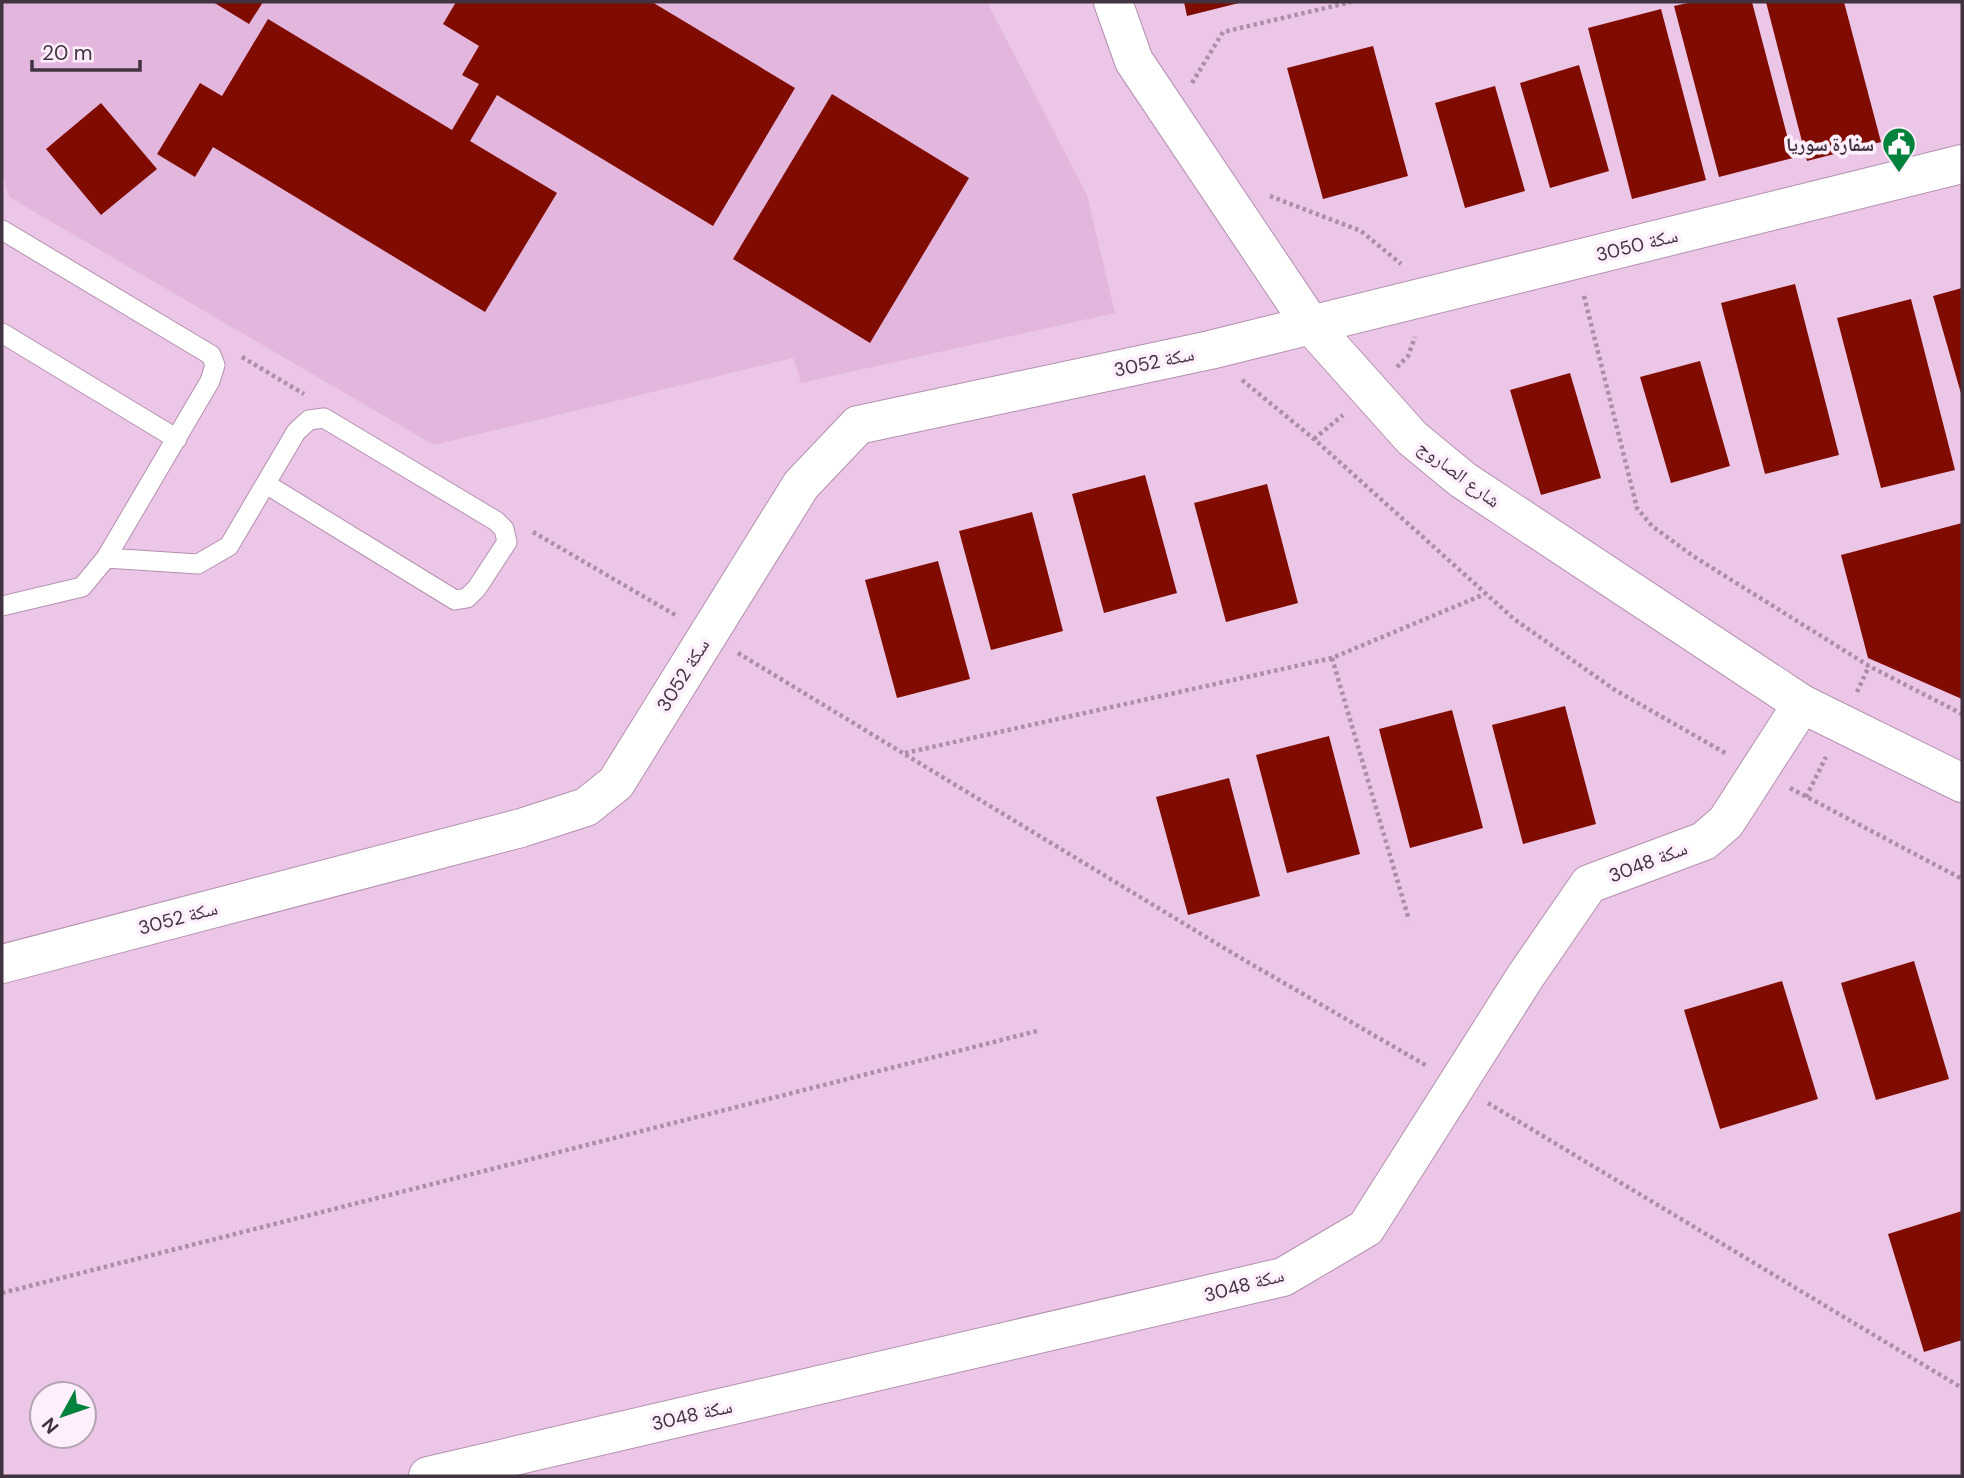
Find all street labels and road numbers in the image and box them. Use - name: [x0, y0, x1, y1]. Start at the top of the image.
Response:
- street label: سكة 3050: [1593, 223, 1681, 267]
- street label: سكة 3052: [1112, 341, 1196, 383]
- street label: شارع الصاروج: [1412, 435, 1506, 513]
- street label: سكة 3052: [651, 634, 715, 716]
- street label: سكة 3048: [1605, 836, 1691, 888]
- street label: سكة 3052: [135, 895, 221, 941]
- street label: سكة 3048: [1201, 1262, 1287, 1308]
- street label: سكة 3048: [649, 1394, 735, 1436]

